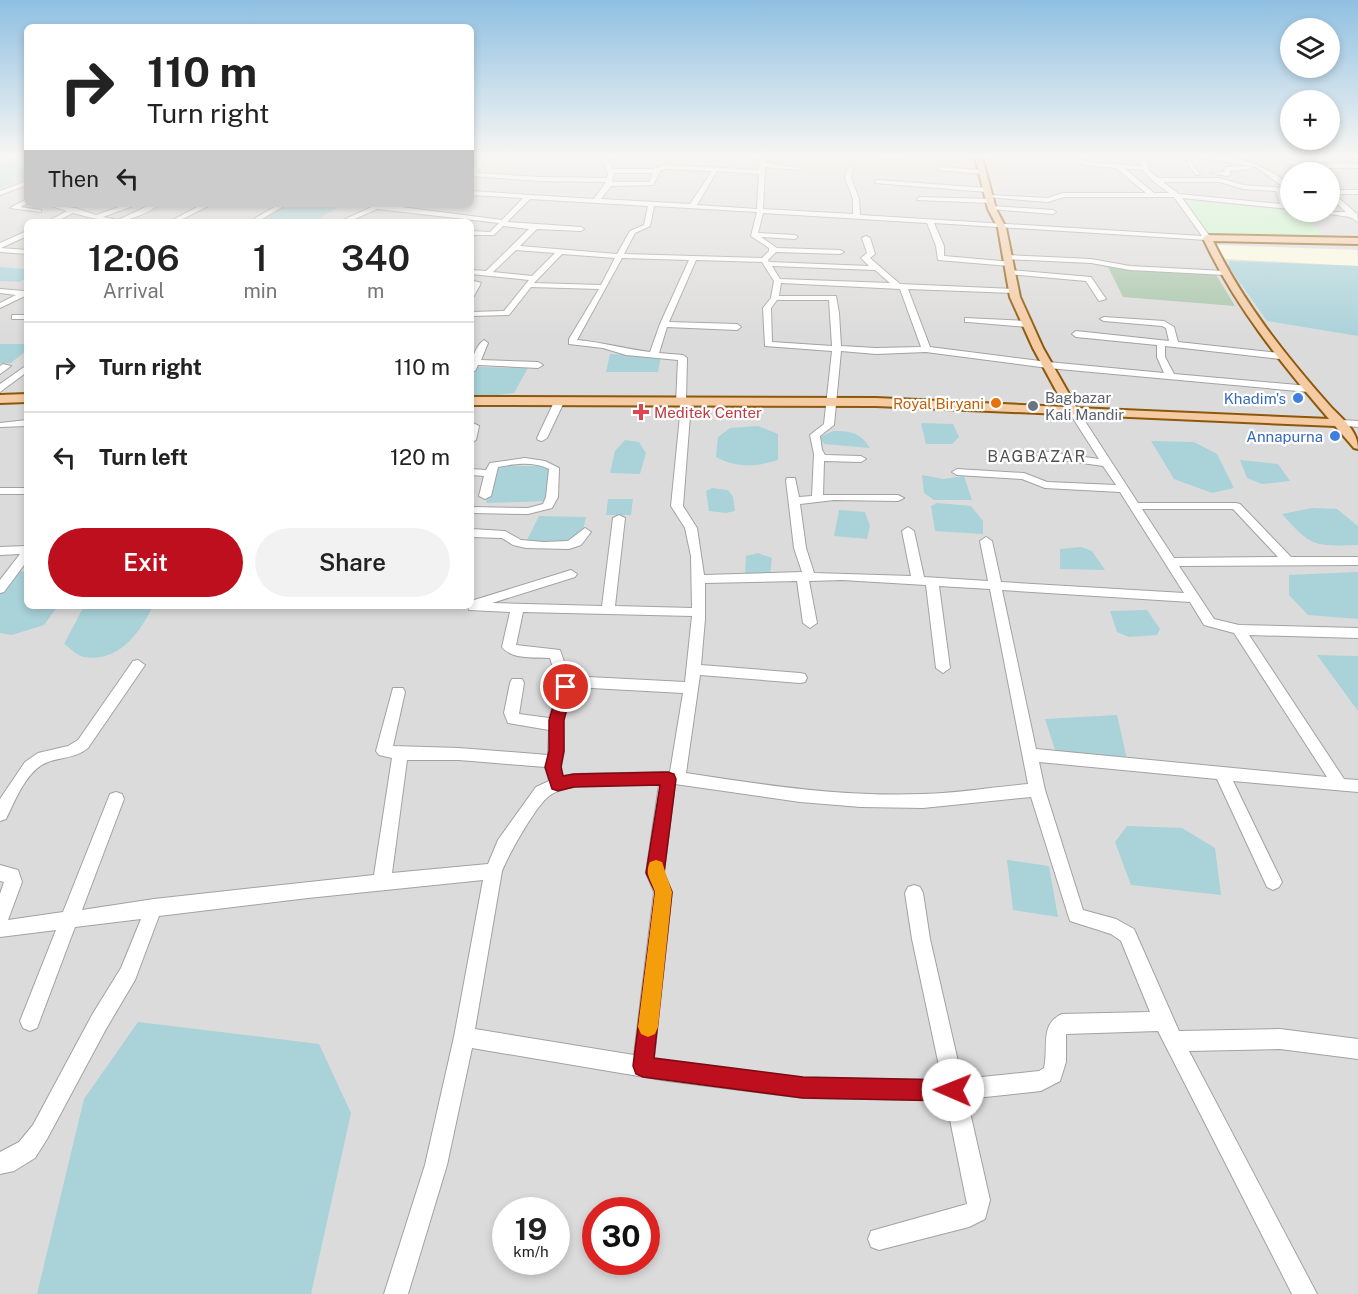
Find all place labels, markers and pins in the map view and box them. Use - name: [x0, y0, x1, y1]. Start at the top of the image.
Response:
- place label: Bagbazar Kali Mandir: [1045, 389, 1124, 423]
- place label: Khadim's: [1224, 390, 1286, 407]
- marker: Khadim's: [1291, 391, 1305, 405]
- place label: Royal Biryani: [893, 395, 984, 412]
- marker: Royal Biryani: [989, 396, 1003, 410]
- marker: Bagbazar Kali Mandir: [1026, 399, 1040, 413]
- marker: Meditek Center: [632, 403, 650, 421]
- place label: Meditek Center: [654, 404, 762, 421]
- place label: Annapurna: [1246, 428, 1323, 445]
- marker: Annapurna: [1328, 429, 1342, 443]
- pin: [540, 661, 591, 712]

